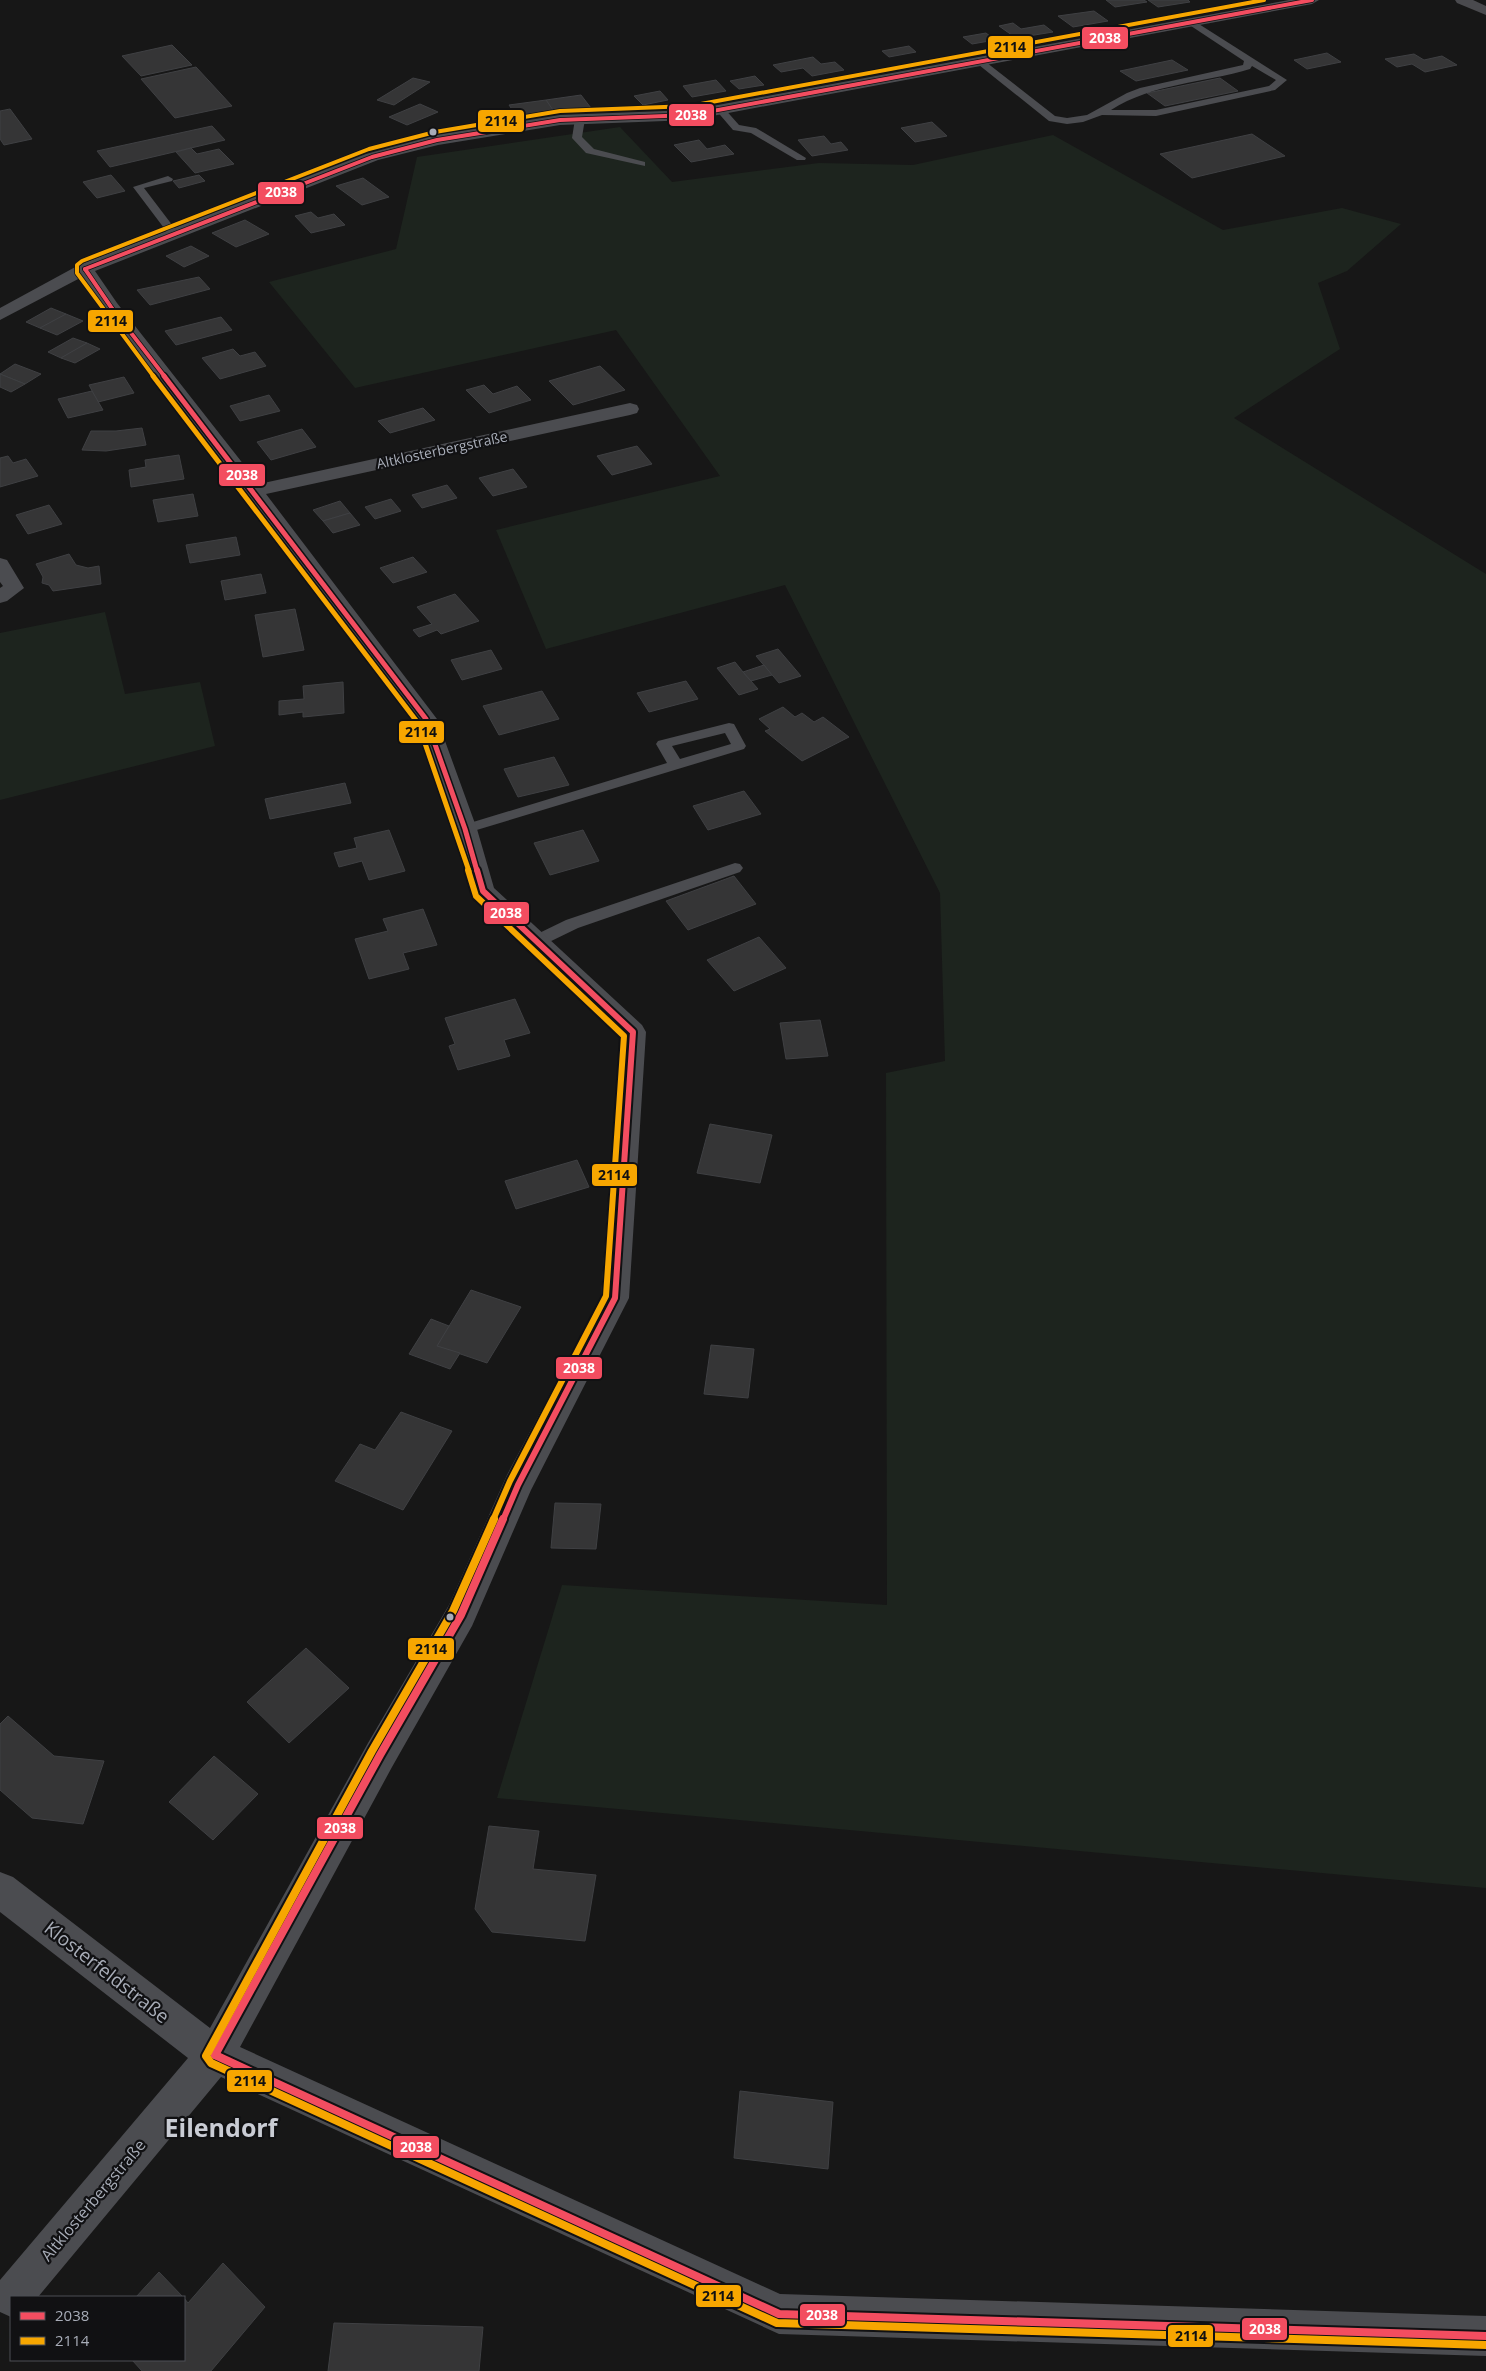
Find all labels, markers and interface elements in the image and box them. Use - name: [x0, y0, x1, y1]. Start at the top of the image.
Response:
- line badge: 2038: [1081, 26, 1129, 50]
- text: 2038: [1089, 28, 1121, 47]
- line badge: 2114: [987, 35, 1034, 59]
- text: 2114: [994, 37, 1026, 56]
- line badge: 2038: [668, 103, 715, 127]
- text: 2038: [675, 105, 707, 124]
- line badge: 2114: [477, 109, 525, 133]
- text: 2114: [485, 111, 517, 130]
- unlabelled marker: [428, 127, 438, 137]
- line badge: 2038: [257, 181, 305, 205]
- text: 2038: [265, 182, 297, 201]
- line badge: 2114: [87, 309, 134, 333]
- text: 2114: [95, 311, 127, 330]
- street label: Altklosterbergstraße: [375, 426, 509, 473]
- line badge: 2038: [218, 463, 266, 487]
- text: 2038: [226, 465, 258, 484]
- line badge: 2114: [398, 720, 445, 744]
- text: 2114: [405, 722, 437, 741]
- line badge: 2038: [483, 901, 530, 925]
- text: 2038: [490, 903, 522, 922]
- line badge: 2114: [591, 1163, 638, 1187]
- text: 2114: [598, 1165, 630, 1184]
- line badge: 2038: [555, 1356, 603, 1380]
- text: 2038: [563, 1358, 595, 1377]
- unlabelled marker: [445, 1612, 455, 1622]
- line badge: 2114: [407, 1637, 455, 1661]
- text: 2114: [415, 1639, 447, 1658]
- line badge: 2038: [316, 1816, 364, 1840]
- text: 2038: [324, 1818, 356, 1837]
- street label: Klosterfeldstraße: [39, 1915, 175, 2029]
- line badge: 2114: [226, 2069, 273, 2093]
- text: 2114: [234, 2071, 266, 2090]
- district label: Eilendorf: [165, 2110, 279, 2144]
- street label: Altklosterbergstraße: [36, 2135, 150, 2265]
- line badge: 2038: [392, 2135, 440, 2159]
- text: 2038: [400, 2137, 432, 2156]
- line badge: 2114: [695, 2284, 742, 2308]
- text: 2114: [702, 2286, 734, 2305]
- legend: [10, 2296, 185, 2361]
- line badge: 2038: [799, 2303, 846, 2327]
- text: 2038: [55, 2305, 89, 2325]
- text: 2038: [806, 2305, 838, 2324]
- line badge: 2038: [1241, 2317, 1288, 2341]
- text: 2038: [1249, 2319, 1281, 2338]
- line badge: 2114: [1167, 2324, 1214, 2348]
- text: 2114: [1175, 2326, 1207, 2345]
- text: 2114: [55, 2330, 90, 2350]

